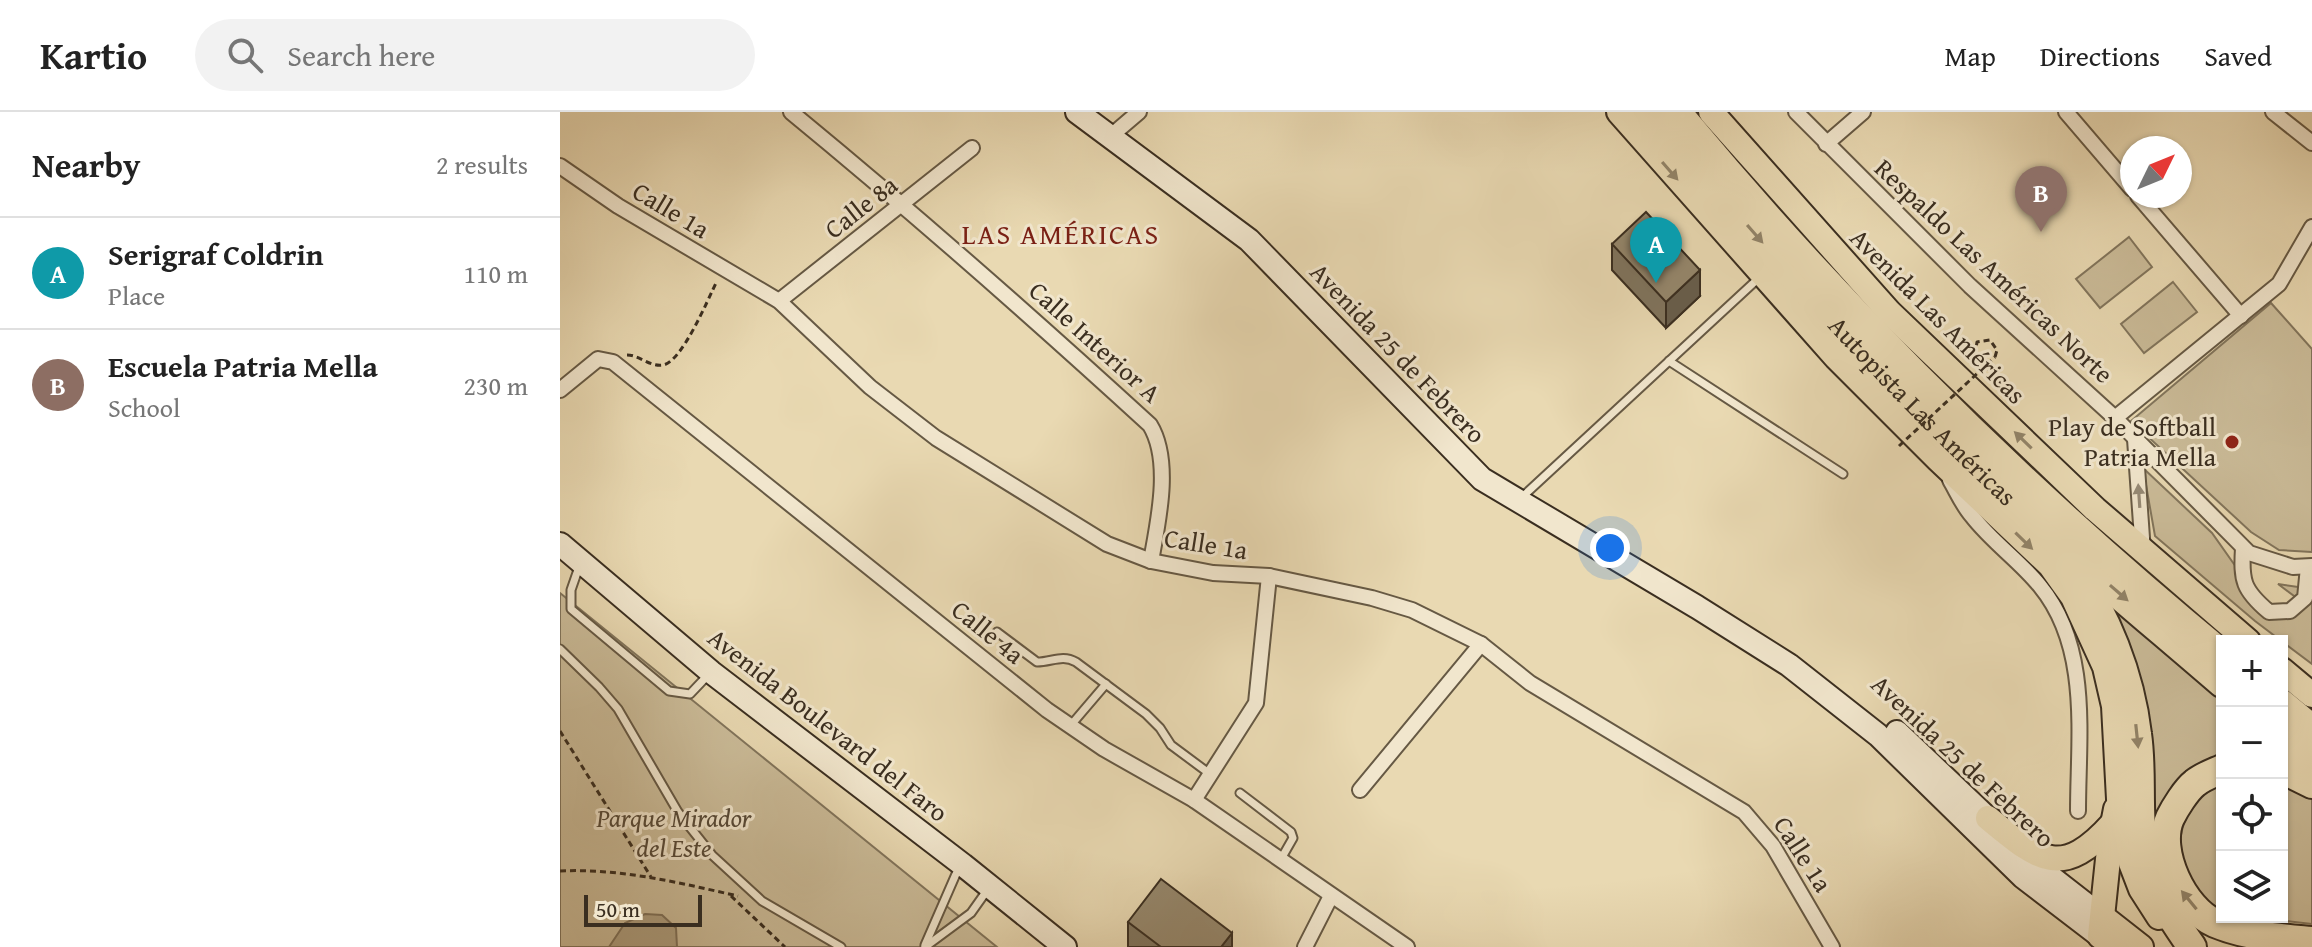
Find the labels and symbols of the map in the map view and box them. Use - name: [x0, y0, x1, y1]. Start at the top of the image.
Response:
- north arrow: [2120, 136, 2192, 208]
- street label: Respaldo Las Américas Norte: [1866, 149, 2123, 392]
- one-way arrow: [1661, 161, 1678, 181]
- street label: Calle 8a: [816, 165, 906, 248]
- pin: B: [2015, 166, 2067, 232]
- street label: Calle 1a: [625, 171, 718, 248]
- district label: LAS AMÉRICAS: [962, 213, 1160, 254]
- pin: A: [1630, 217, 1682, 283]
- street label: Avenida Las Américas: [1841, 219, 2035, 413]
- one-way arrow: [1746, 223, 1763, 243]
- street label: Avenida 25 de Febrero: [1301, 253, 1495, 452]
- street label: Calle Interior A: [1020, 271, 1170, 412]
- street label: Autopista Las Américas: [1820, 307, 2026, 515]
- place label: Play de Softball Patria Mella: [2048, 407, 2217, 476]
- one-way arrow: [2013, 432, 2032, 450]
- marker: Play de Softball Patria Mella: [2223, 433, 2241, 451]
- one-way arrow: [2132, 483, 2145, 508]
- street label: Calle 1a: [1162, 518, 1251, 569]
- your location: [1590, 528, 1630, 568]
- one-way arrow: [2014, 531, 2033, 549]
- one-way arrow: [2109, 584, 2128, 602]
- street label: Calle 4a: [943, 590, 1034, 674]
- street label: Avenida Boulevard del Faro: [700, 618, 957, 831]
- street label: Avenida 25 de Febrero: [1863, 665, 2064, 856]
- one-way arrow: [2130, 724, 2143, 749]
- park label: Parque Mirador del Este: [595, 798, 753, 867]
- street label: Calle 1a: [1764, 808, 1843, 900]
- one-way arrow: [2182, 890, 2198, 910]
- scale bar: [584, 891, 702, 927]

